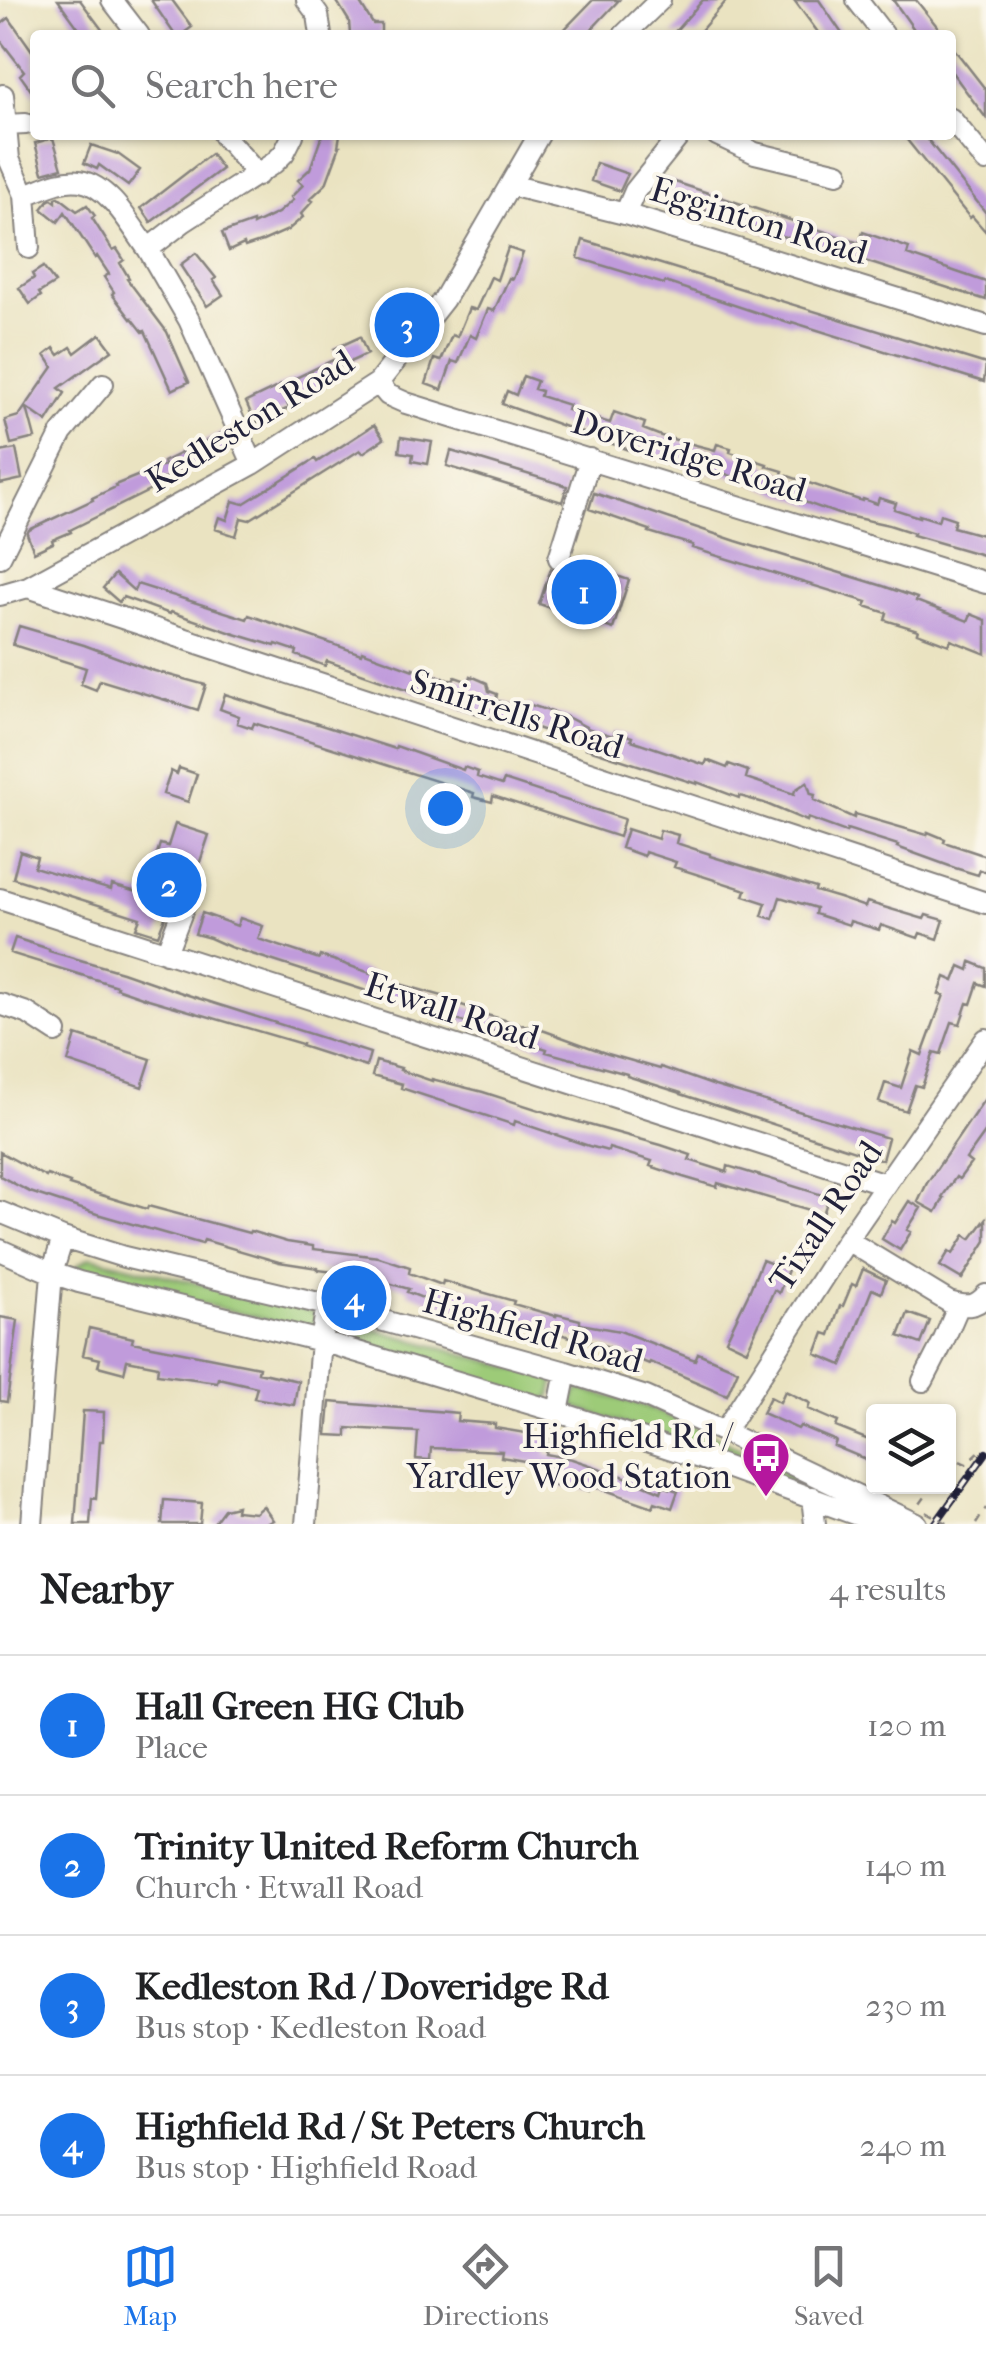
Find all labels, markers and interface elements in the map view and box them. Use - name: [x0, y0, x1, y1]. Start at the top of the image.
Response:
- search box: [30, 30, 956, 140]
- icon: search: [65, 58, 120, 113]
- text: Search here: [145, 63, 338, 108]
- street label: Egginton Road: [645, 168, 874, 274]
- pin: 3: [374, 288, 440, 362]
- street label: Kedleston Road: [139, 340, 362, 501]
- street label: Doveridge Road: [567, 401, 812, 511]
- pin: 1: [552, 554, 616, 630]
- street label: Smirrells Road: [405, 660, 630, 768]
- your location: [420, 783, 471, 834]
- pin: 2: [136, 848, 202, 922]
- street label: Etwall Road: [360, 964, 545, 1059]
- street label: Tixall Road: [761, 1132, 892, 1299]
- pin: 4: [322, 1260, 386, 1336]
- street label: Highfield Road: [418, 1280, 649, 1382]
- map controls: [866, 1404, 956, 1494]
- button: layers: [866, 1404, 956, 1494]
- place label: Highfield Rd / Yardley Wood Station: [406, 1416, 734, 1497]
- bus stop icon: Highfield Rd / Yardley Wood Station: [740, 1430, 792, 1498]
- text: Nearby: [40, 1565, 172, 1614]
- text: 4 results: [829, 1571, 946, 1608]
- text: Hall Green HG Club: [135, 1684, 464, 1729]
- text: 1: [67, 1707, 78, 1744]
- text: 120 m: [867, 1707, 946, 1744]
- text: Place: [135, 1729, 208, 1766]
- text: Trinity United Reform Church: [135, 1824, 639, 1869]
- text: 2: [64, 1847, 81, 1884]
- text: 140 m: [865, 1847, 946, 1884]
- text: Church · Etwall Road: [135, 1869, 423, 1906]
- text: Kedleston Rd / Doveridge Rd: [135, 1964, 608, 2009]
- text: 3: [66, 1987, 79, 2024]
- text: 230 m: [865, 1987, 946, 2024]
- text: Bus stop · Kedleston Road: [135, 2009, 486, 2046]
- text: Highfield Rd / St Peters Church: [135, 2104, 645, 2149]
- text: 4: [63, 2127, 82, 2164]
- text: 240 m: [860, 2127, 946, 2164]
- text: Bus stop · Highfield Road: [135, 2149, 477, 2186]
- tab: Map: [123, 2239, 178, 2332]
- tab: Directions: [423, 2239, 549, 2332]
- tab: Saved: [794, 2239, 863, 2332]

